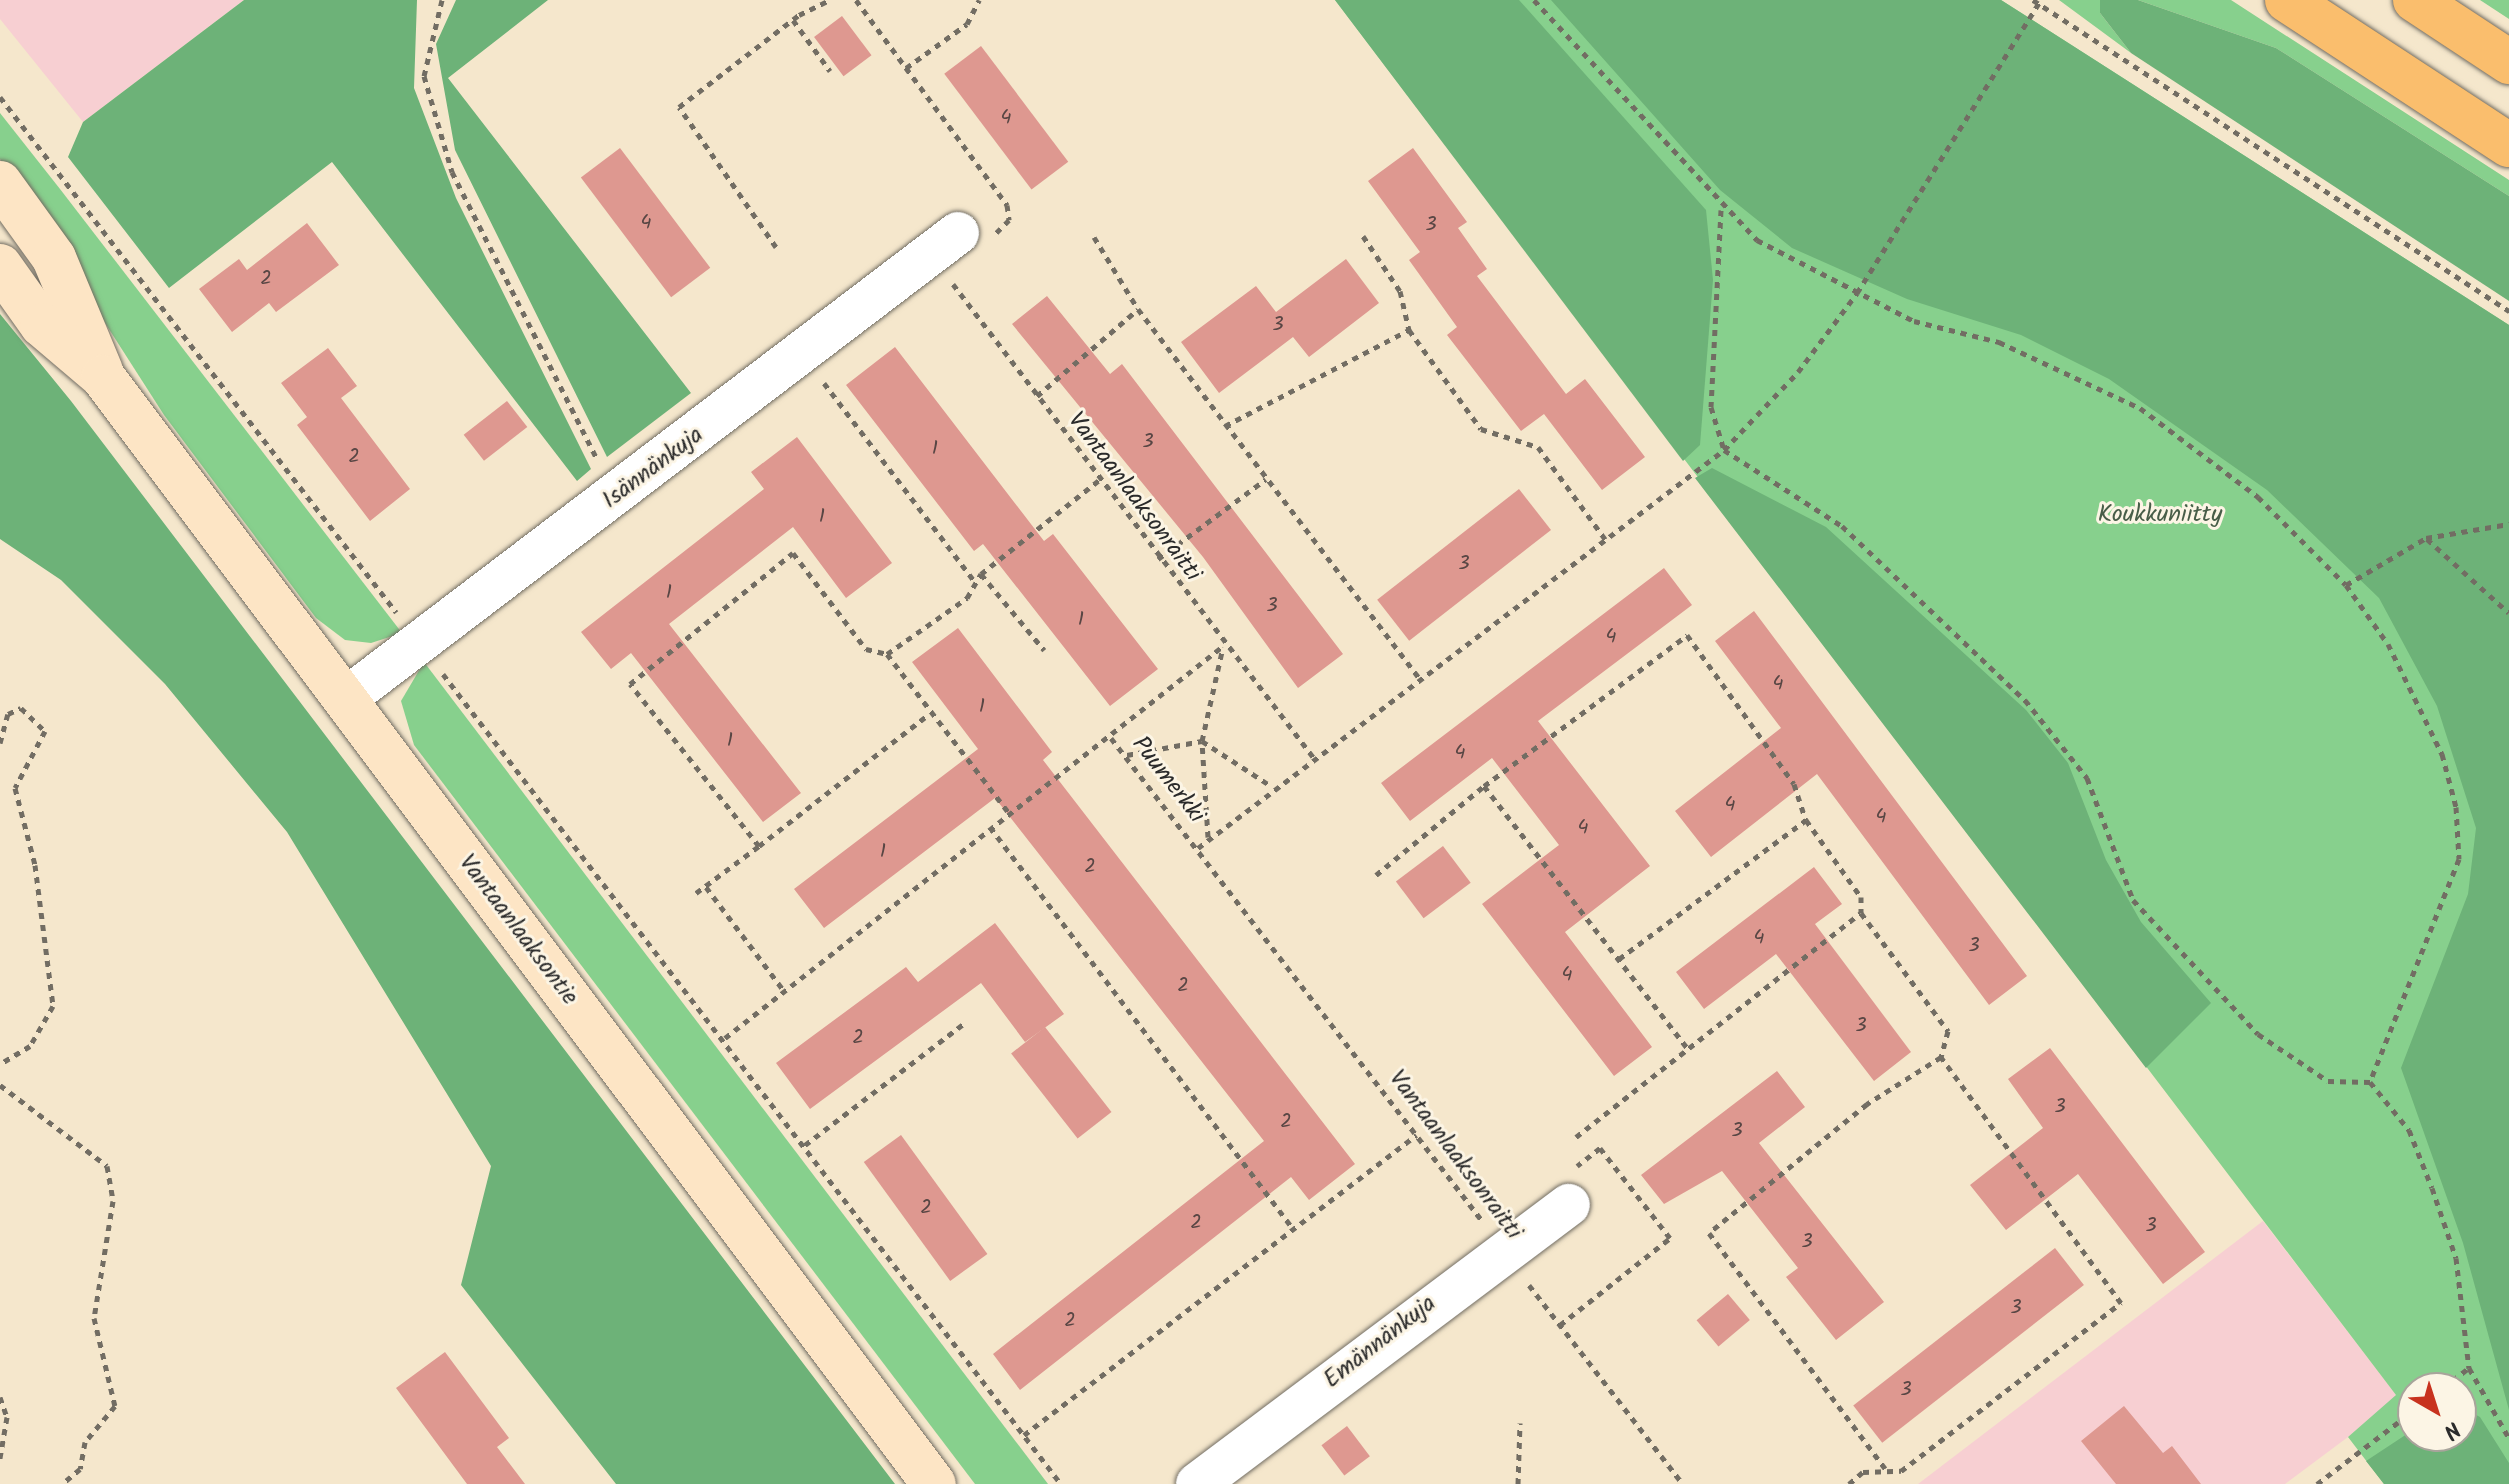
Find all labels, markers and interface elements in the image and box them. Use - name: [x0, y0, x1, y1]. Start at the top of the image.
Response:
- house number: 4: [1000, 106, 1012, 130]
- house number: 4: [640, 211, 652, 235]
- house number: 3: [1425, 213, 1437, 237]
- house number: 2: [260, 267, 272, 291]
- house number: 3: [1272, 313, 1284, 337]
- street label: Vantaanlaaksonraitti: [1061, 407, 1207, 587]
- street label: Isännänkuja: [597, 421, 709, 515]
- house number: 3: [1142, 430, 1154, 454]
- house number: 1: [932, 437, 938, 461]
- house number: 2: [348, 445, 360, 469]
- park label: Koukkuniitty: [2098, 501, 2222, 529]
- house number: 1: [819, 505, 825, 529]
- house number: 3: [1458, 552, 1470, 576]
- house number: 1: [666, 581, 672, 605]
- house number: 3: [1266, 594, 1278, 618]
- house number: 1: [1078, 608, 1084, 632]
- house number: 4: [1605, 625, 1617, 649]
- house number: 4: [1772, 672, 1784, 696]
- house number: 1: [979, 695, 985, 719]
- house number: 1: [727, 729, 733, 753]
- street label: Puumerkki: [1125, 731, 1211, 829]
- house number: 4: [1454, 741, 1466, 765]
- house number: 4: [1724, 793, 1736, 817]
- house number: 4: [1875, 805, 1887, 829]
- house number: 4: [1577, 816, 1589, 840]
- house number: 1: [880, 840, 886, 864]
- street label: Vantaanlaaksontie: [452, 849, 584, 1011]
- house number: 2: [1084, 855, 1096, 879]
- house number: 4: [1753, 926, 1765, 950]
- house number: 3: [1968, 934, 1980, 958]
- house number: 4: [1561, 963, 1573, 987]
- house number: 2: [1177, 974, 1189, 998]
- house number: 3: [1855, 1014, 1867, 1038]
- house number: 2: [852, 1026, 864, 1050]
- street label: Vantaanlaaksonraitti: [1382, 1065, 1528, 1245]
- house number: 3: [2054, 1095, 2066, 1119]
- house number: 2: [1280, 1110, 1292, 1134]
- house number: 3: [1731, 1119, 1743, 1143]
- house number: 2: [920, 1196, 932, 1220]
- house number: 2: [1190, 1211, 1202, 1235]
- house number: 3: [2145, 1214, 2157, 1238]
- house number: 3: [1801, 1230, 1813, 1254]
- street label: Emännänkuja: [1318, 1289, 1442, 1395]
- house number: 3: [2010, 1296, 2022, 1320]
- house number: 2: [1064, 1309, 1076, 1333]
- north arrow: [2397, 1372, 2477, 1452]
- house number: 3: [1900, 1378, 1912, 1402]
- text: N: [2435, 1412, 2468, 1447]

